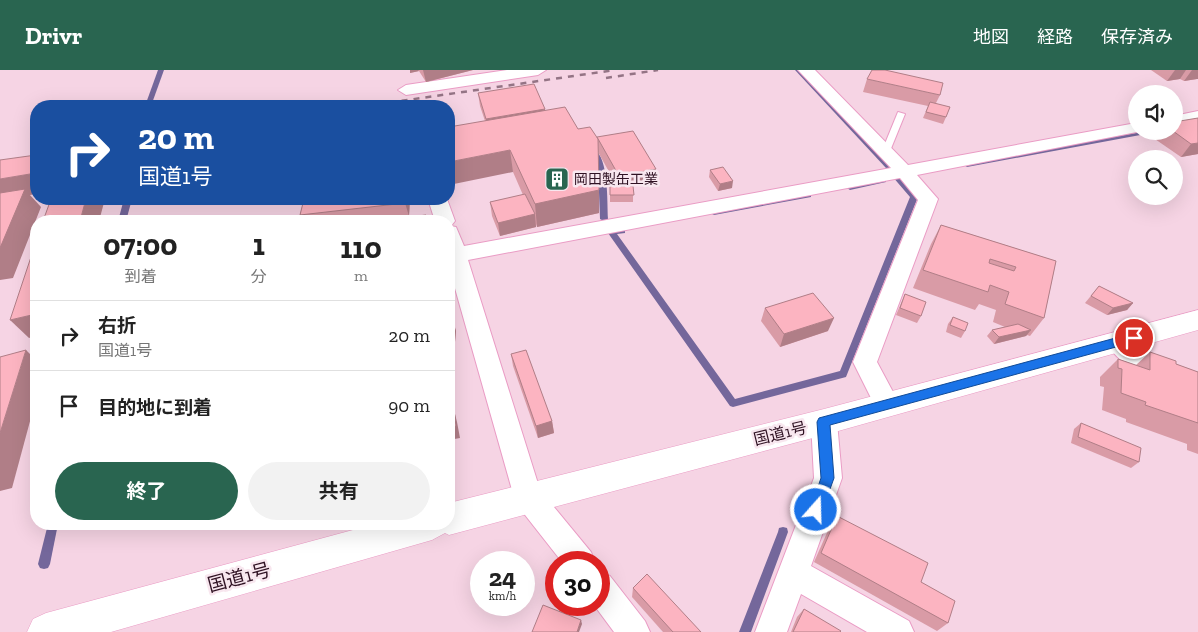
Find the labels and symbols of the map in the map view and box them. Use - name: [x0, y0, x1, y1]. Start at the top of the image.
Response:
- building icon: 岡田製缶工業: [544, 166, 570, 192]
- place label: 岡田製缶工業: [574, 171, 658, 188]
- pin: [1113, 317, 1155, 359]
- street label: 国道1号: [752, 418, 809, 449]
- position arrow: [789, 483, 841, 535]
- speed limit sign: 30: [545, 551, 610, 616]
- street label: 国道1号: [205, 558, 273, 597]

